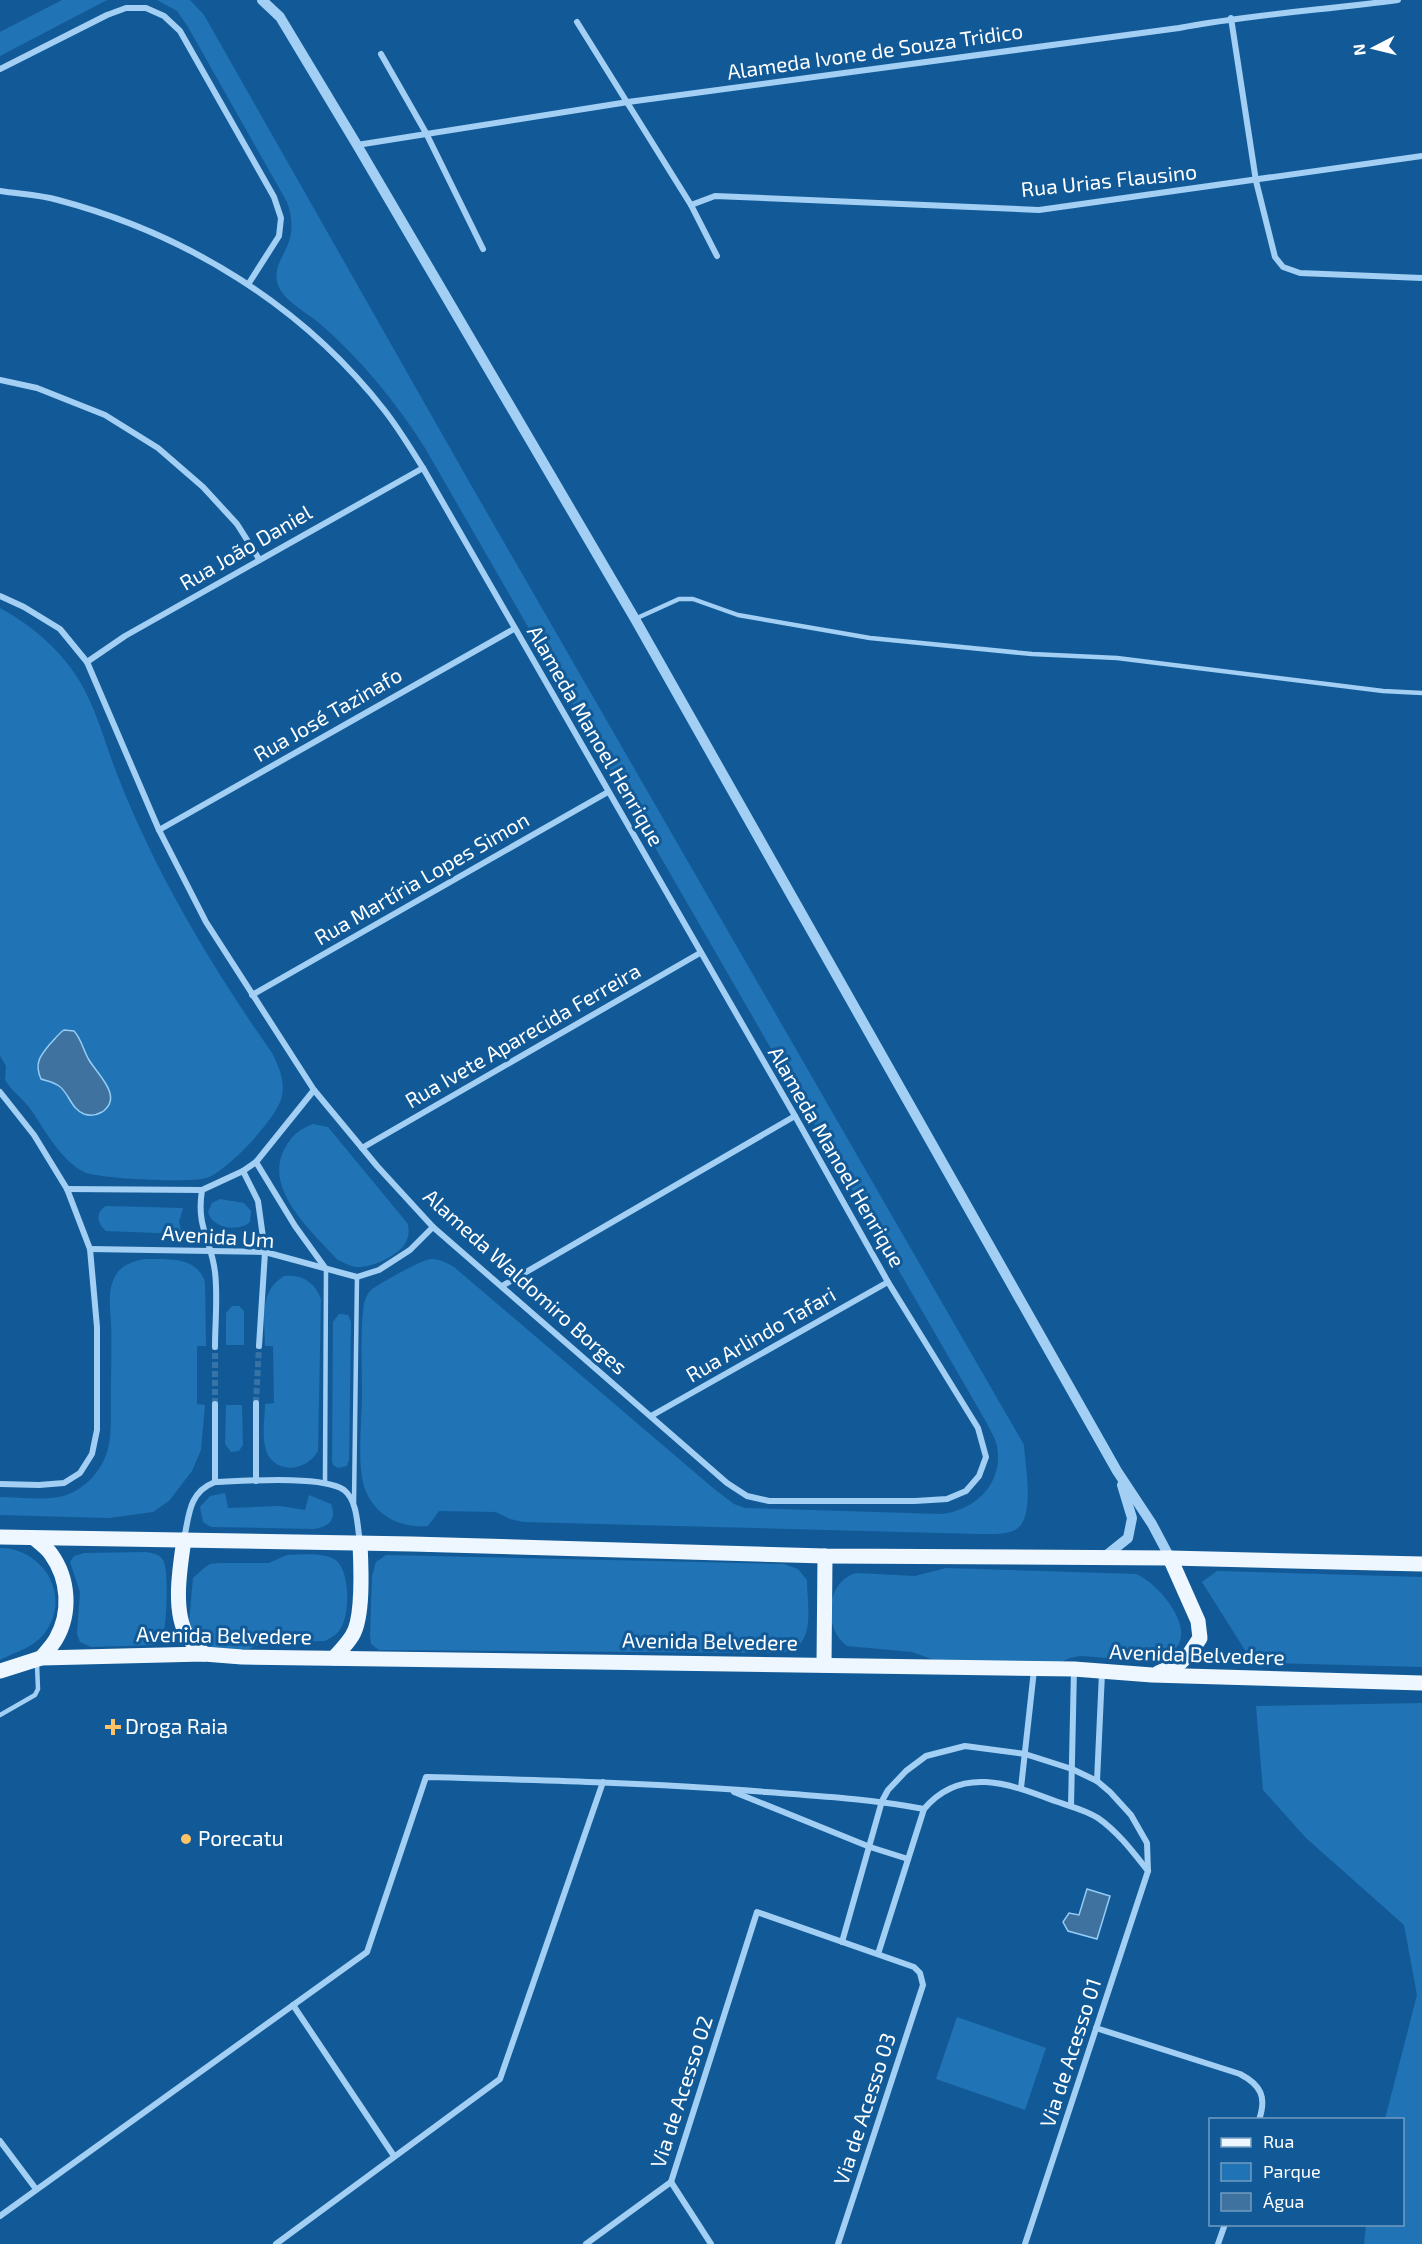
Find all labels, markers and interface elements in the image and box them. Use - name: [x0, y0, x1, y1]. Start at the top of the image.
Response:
- street label: Alameda Ivone de Souza Tridico: [725, 17, 1024, 84]
- north arrow: [1344, 18, 1404, 78]
- text: N: [1348, 43, 1369, 57]
- street label: Rua Urias Flausino: [1020, 158, 1198, 201]
- street label: Rua João Daniel: [175, 498, 316, 595]
- street label: Alameda Manoel Henrique: [523, 620, 670, 850]
- street label: Rua José Tazinafo: [249, 661, 406, 766]
- street label: Rua Martíria Lopes Simon: [310, 806, 533, 949]
- street label: Rua Ivete Aparecida Ferreira: [400, 957, 644, 1112]
- street label: Alameda Manoel Henrique: [764, 1041, 911, 1271]
- street label: Alameda Waldomiro Borges: [419, 1183, 633, 1379]
- street label: Avenida Um: [161, 1219, 275, 1252]
- street label: Rua Arlindo Tafari: [681, 1281, 840, 1387]
- street label: Avenida Belvedere: [136, 1620, 312, 1649]
- street label: Avenida Belvedere: [622, 1626, 798, 1655]
- street label: Avenida Belvedere: [1109, 1638, 1285, 1669]
- place label: Droga Raia: [125, 1713, 228, 1738]
- marker: Droga Raia: [106, 1720, 120, 1734]
- place label: Porecatu: [198, 1825, 283, 1850]
- marker: Porecatu: [179, 1832, 193, 1846]
- street label: Via de Acesso 01: [1034, 1975, 1105, 2130]
- street label: Via de Acesso 02: [644, 2012, 717, 2171]
- street label: Via de Acesso 03: [827, 2029, 900, 2188]
- legend: [1209, 2118, 1404, 2226]
- text: Rua: [1263, 2130, 1294, 2152]
- text: Parque: [1263, 2160, 1321, 2182]
- text: Água: [1263, 2190, 1304, 2212]

